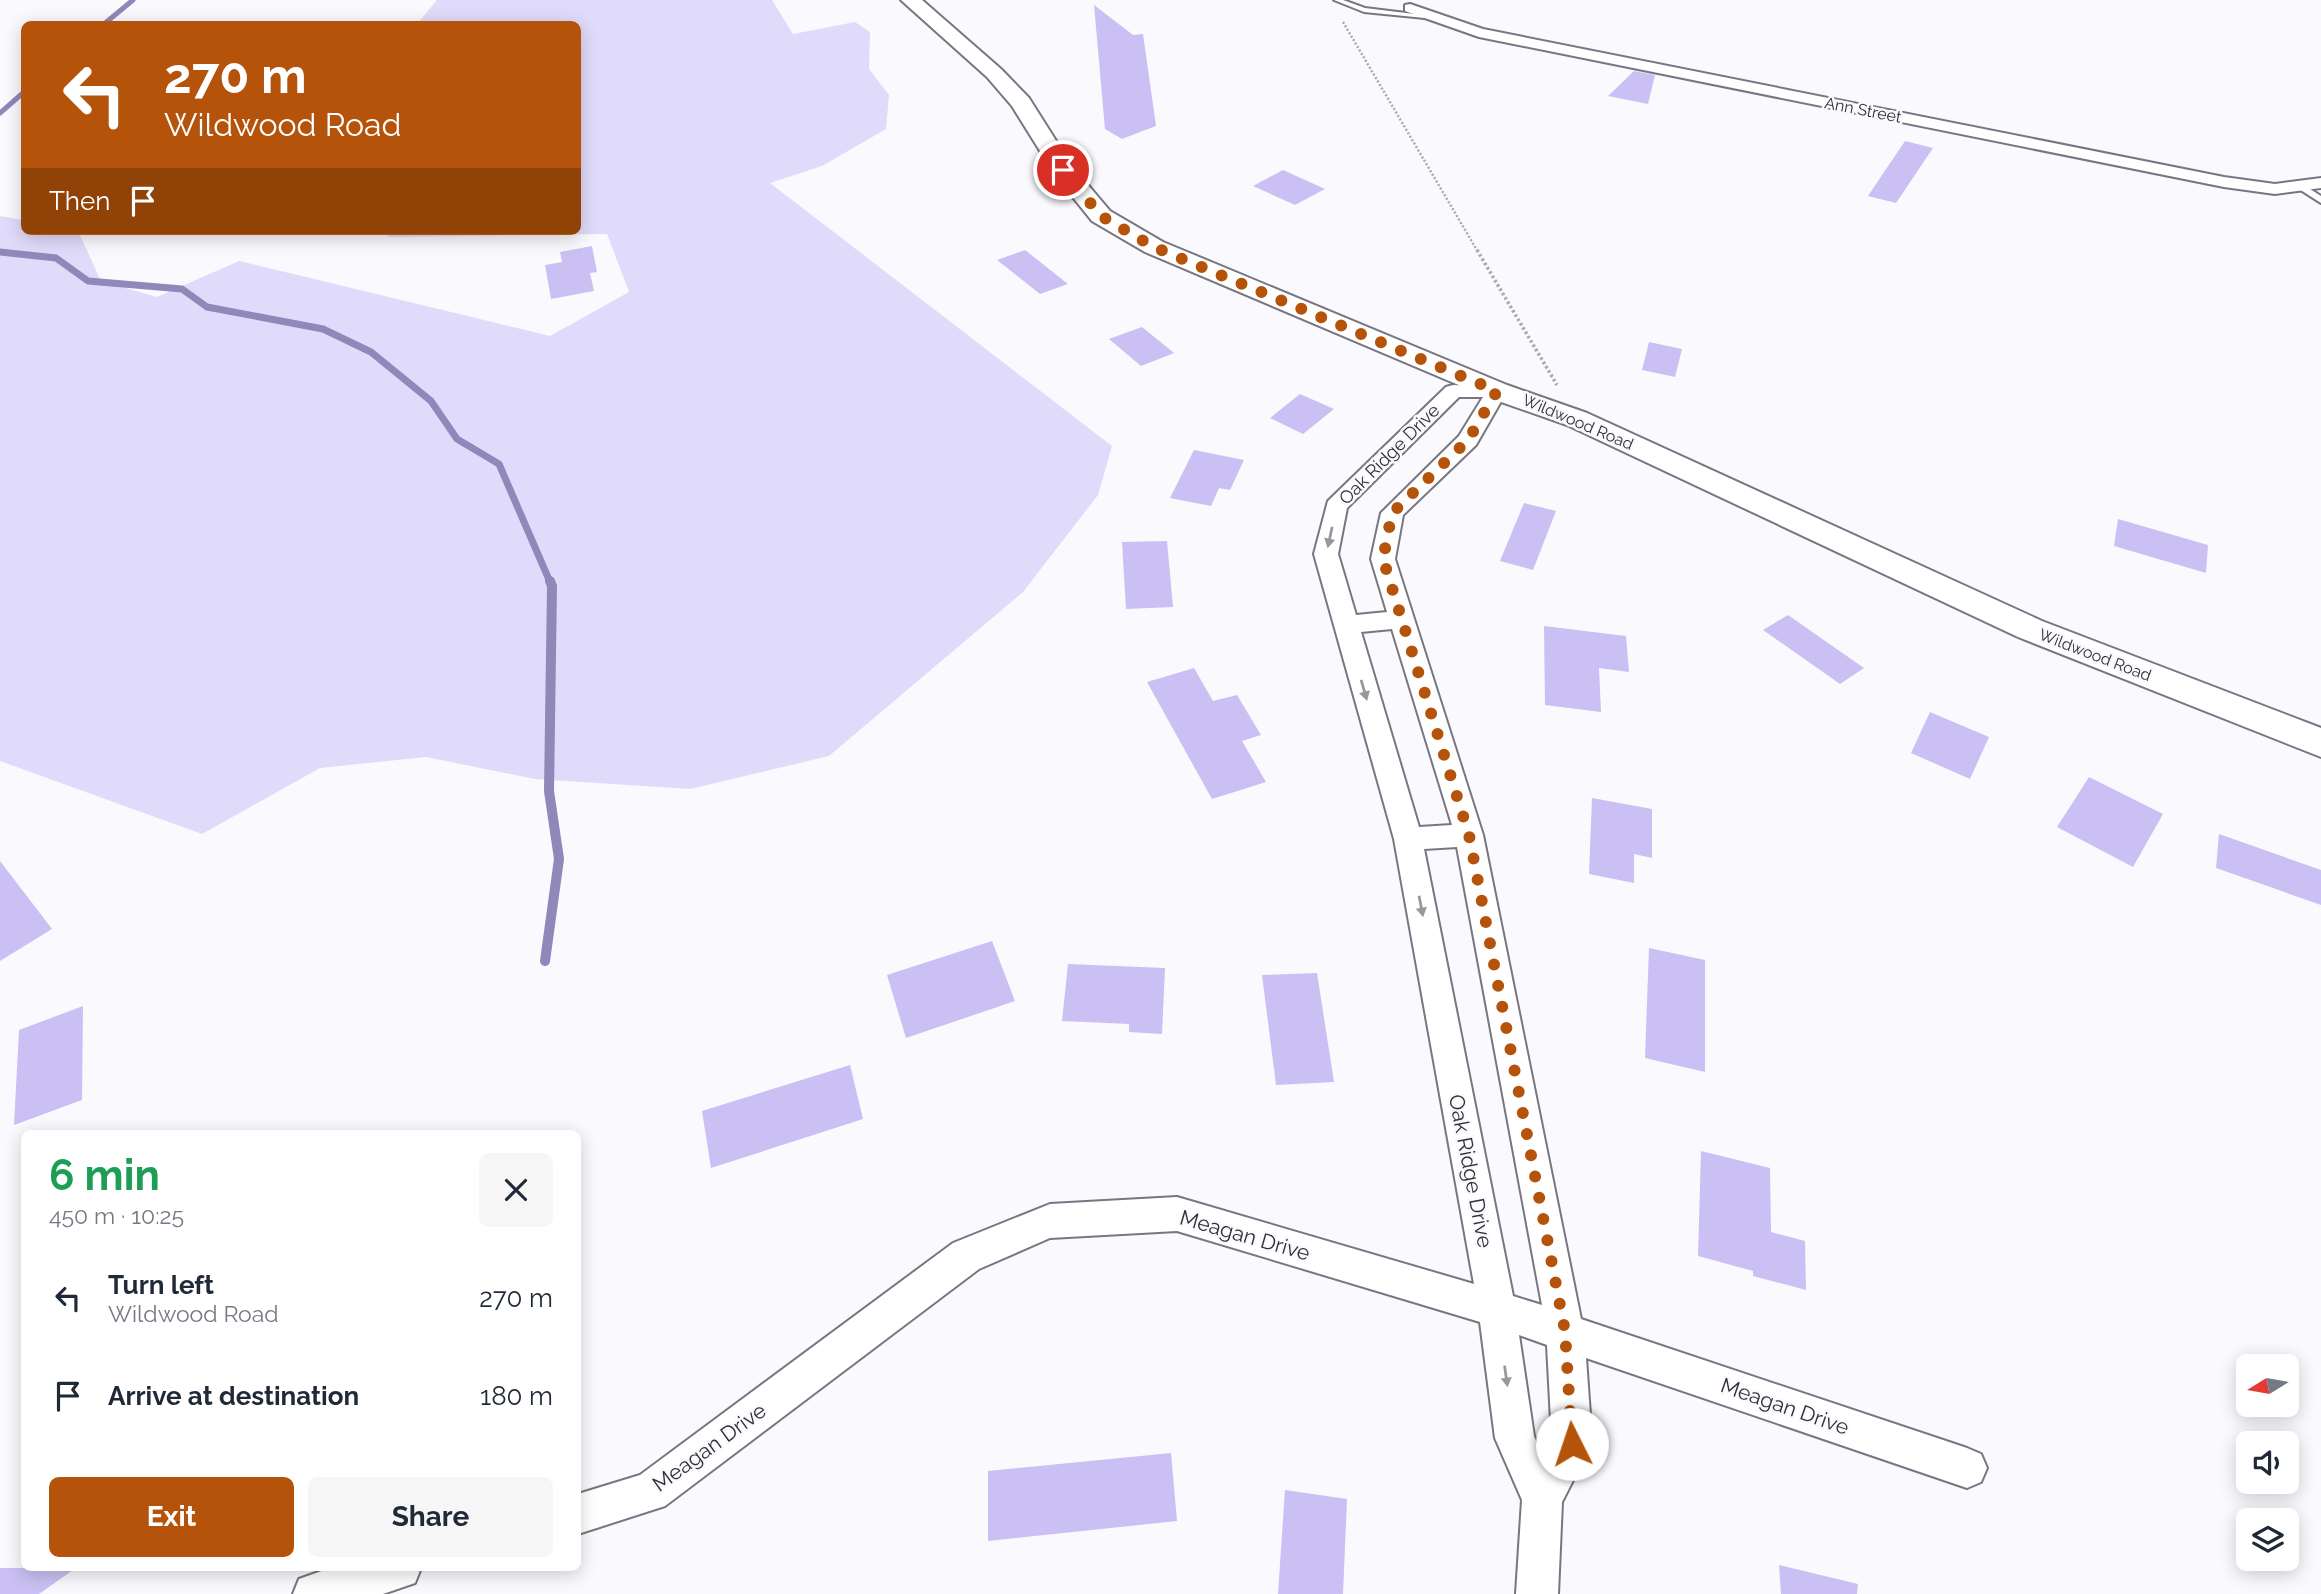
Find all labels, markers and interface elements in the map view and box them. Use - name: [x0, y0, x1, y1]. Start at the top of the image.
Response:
- text: 270 m: [164, 47, 307, 104]
- icon: left: [49, 49, 140, 140]
- street label: Ann Street: [1823, 93, 1904, 127]
- text: Wildwood Road: [164, 106, 401, 143]
- pin: [1033, 140, 1093, 200]
- icon: arrive: [1044, 151, 1082, 189]
- icon: arrive: [124, 182, 162, 220]
- text: Then: [49, 186, 110, 216]
- street label: Wildwood Road: [1520, 390, 1636, 454]
- street label: Oak Ridge Drive: [1334, 399, 1444, 509]
- one-way arrow: [1324, 526, 1335, 548]
- street label: Wildwood Road: [2036, 625, 2154, 685]
- one-way arrow: [1360, 680, 1370, 701]
- one-way arrow: [1416, 895, 1427, 917]
- street label: Oak Ridge Drive: [1444, 1092, 1498, 1250]
- text: 6 min: [49, 1151, 160, 1200]
- button: close: [479, 1153, 553, 1227]
- text: 450 m · 10:25: [49, 1202, 184, 1229]
- street label: Meagan Drive: [1177, 1204, 1313, 1266]
- text: Turn left: [108, 1270, 214, 1300]
- icon: left: [49, 1279, 87, 1317]
- text: 270 m: [479, 1283, 553, 1313]
- text: Wildwood Road: [108, 1300, 279, 1327]
- north arrow: [2236, 1354, 2300, 1418]
- map controls: [2236, 1354, 2299, 1571]
- one-way arrow: [1501, 1365, 1512, 1387]
- street label: Meagan Drive: [1718, 1372, 1852, 1440]
- icon: arrive: [49, 1377, 87, 1415]
- text: Arrive at destination: [108, 1381, 359, 1411]
- text: 180 m: [480, 1381, 553, 1411]
- street label: Meagan Drive: [647, 1397, 771, 1497]
- position arrow: [1535, 1407, 1609, 1481]
- button: sound: [2236, 1431, 2299, 1494]
- button: Exit: [49, 1477, 294, 1557]
- button: Share: [308, 1477, 553, 1557]
- button: layers: [2236, 1508, 2299, 1571]

